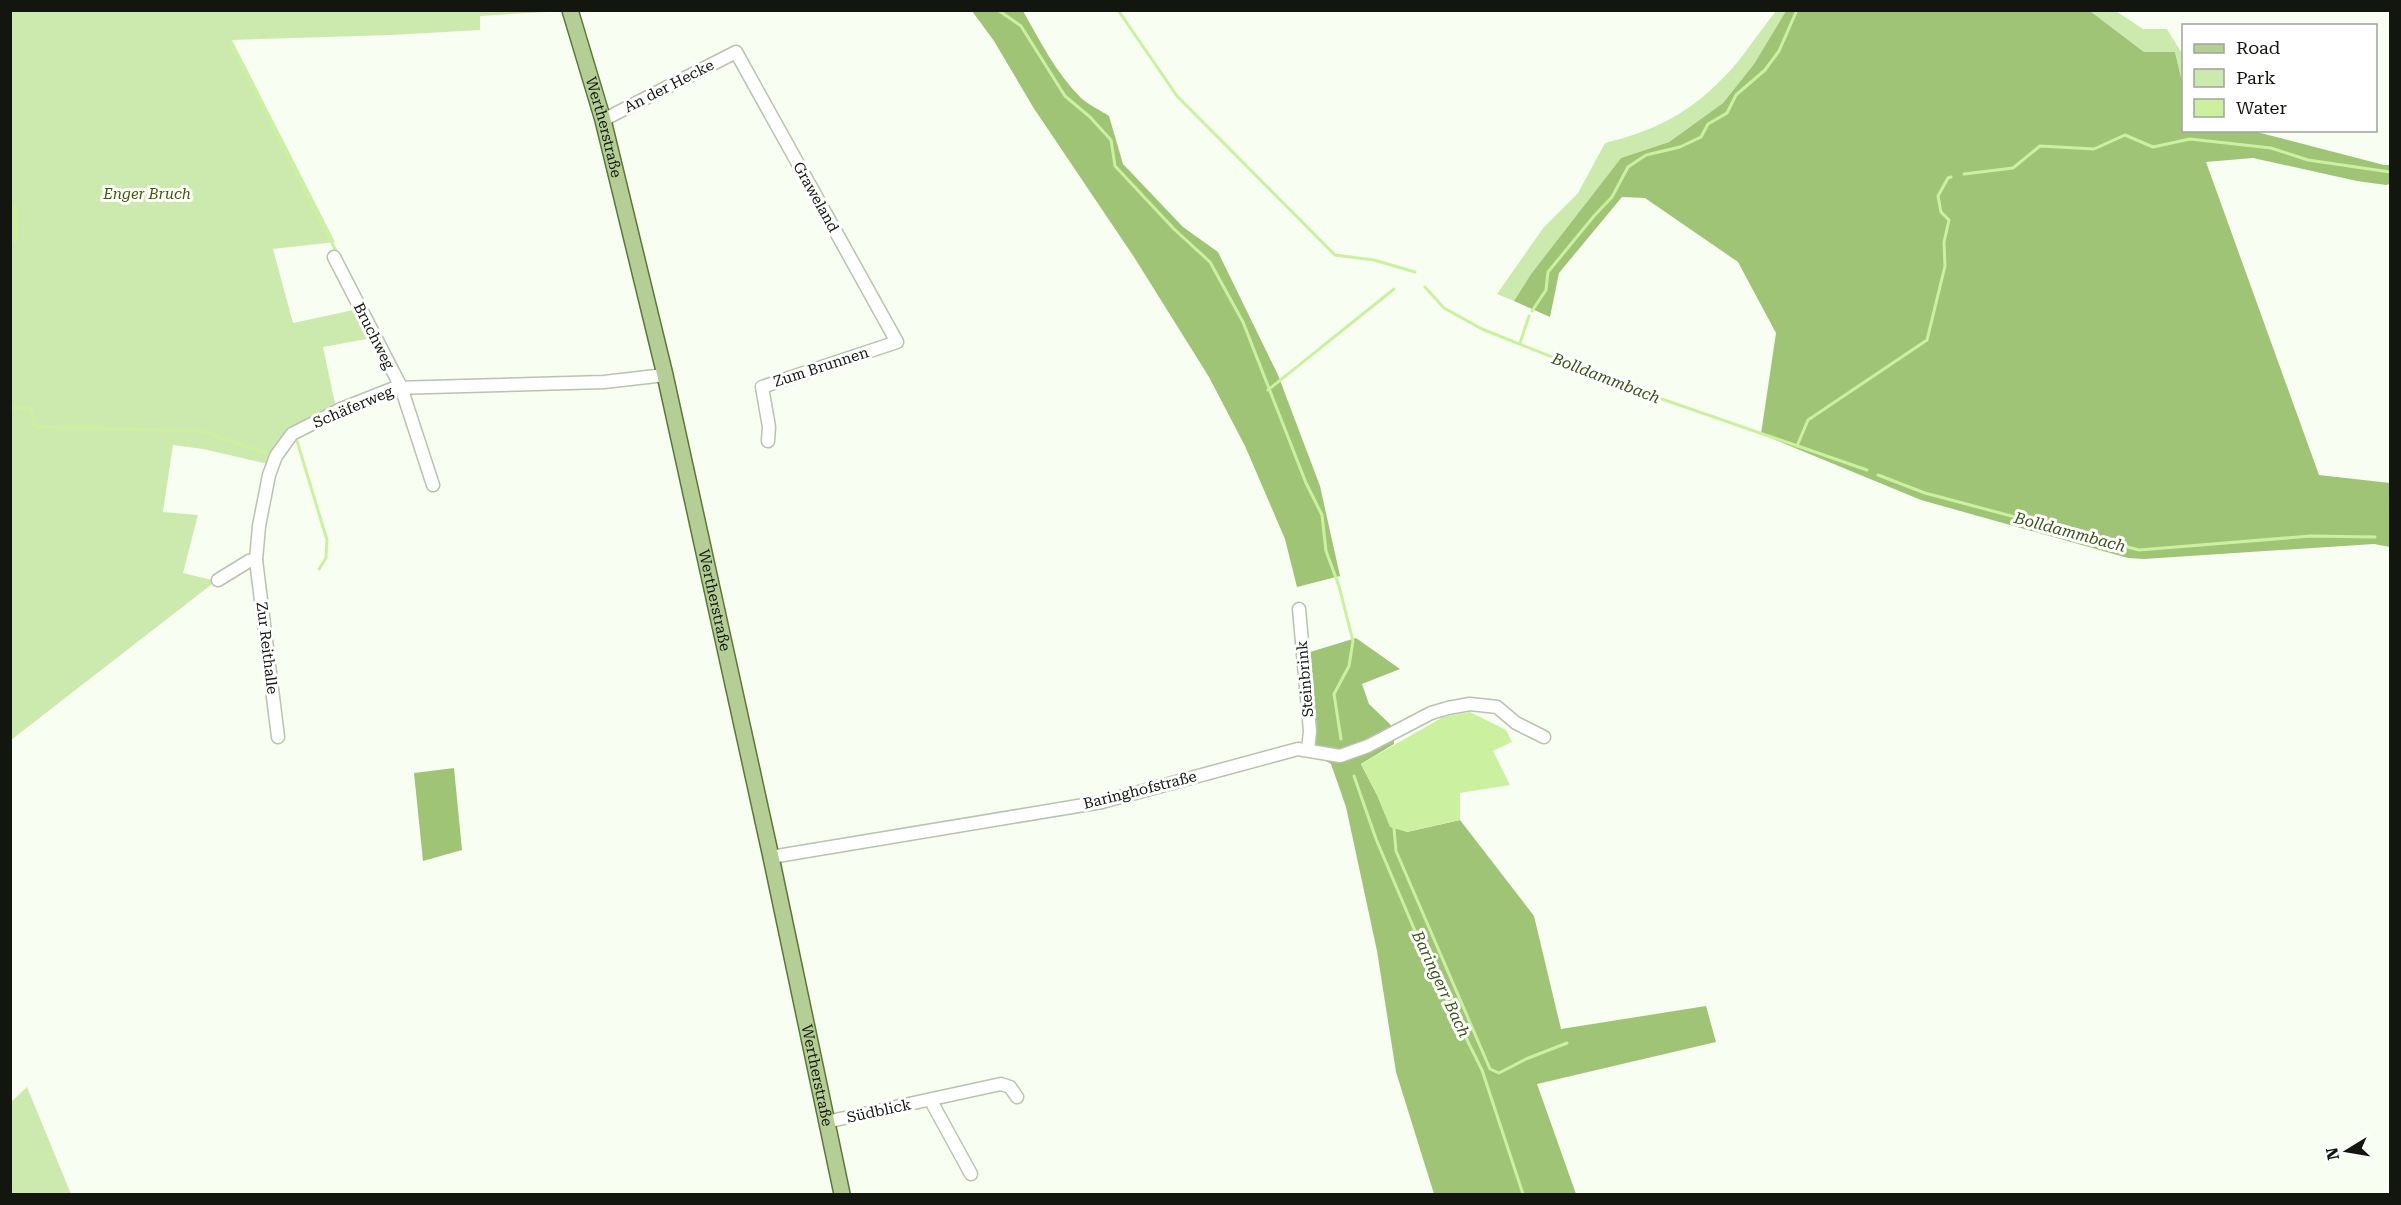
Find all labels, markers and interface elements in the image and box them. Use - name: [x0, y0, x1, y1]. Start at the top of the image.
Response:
- legend: [2182, 24, 2377, 132]
- text: Road: [2236, 37, 2281, 58]
- street label: An der Hecke: [621, 56, 717, 116]
- text: Park: [2236, 67, 2276, 88]
- street label: Wertherstraße: [582, 75, 626, 179]
- text: Water: [2236, 97, 2287, 118]
- street label: Graweland: [789, 159, 843, 236]
- park label: Enger Bruch: [102, 185, 191, 203]
- street label: Bruchweg: [350, 300, 399, 373]
- street label: Zum Brunnen: [771, 343, 871, 391]
- water label: Bolldammbach: [1548, 348, 1663, 407]
- street label: Schäferweg: [310, 382, 396, 432]
- water label: Bolldammbach: [2011, 508, 2128, 556]
- street label: Wertherstraße: [695, 548, 734, 653]
- street label: Zur Reithalle: [252, 601, 282, 695]
- street label: Steinbrink: [1293, 639, 1317, 718]
- street label: Baringhofstraße: [1081, 767, 1199, 813]
- water label: Baringerr Bach: [1408, 927, 1474, 1041]
- street label: Wertherstraße: [798, 1023, 836, 1128]
- street label: Südblick: [845, 1095, 913, 1127]
- north arrow: [2317, 1121, 2377, 1181]
- text: N: [2322, 1146, 2343, 1162]

